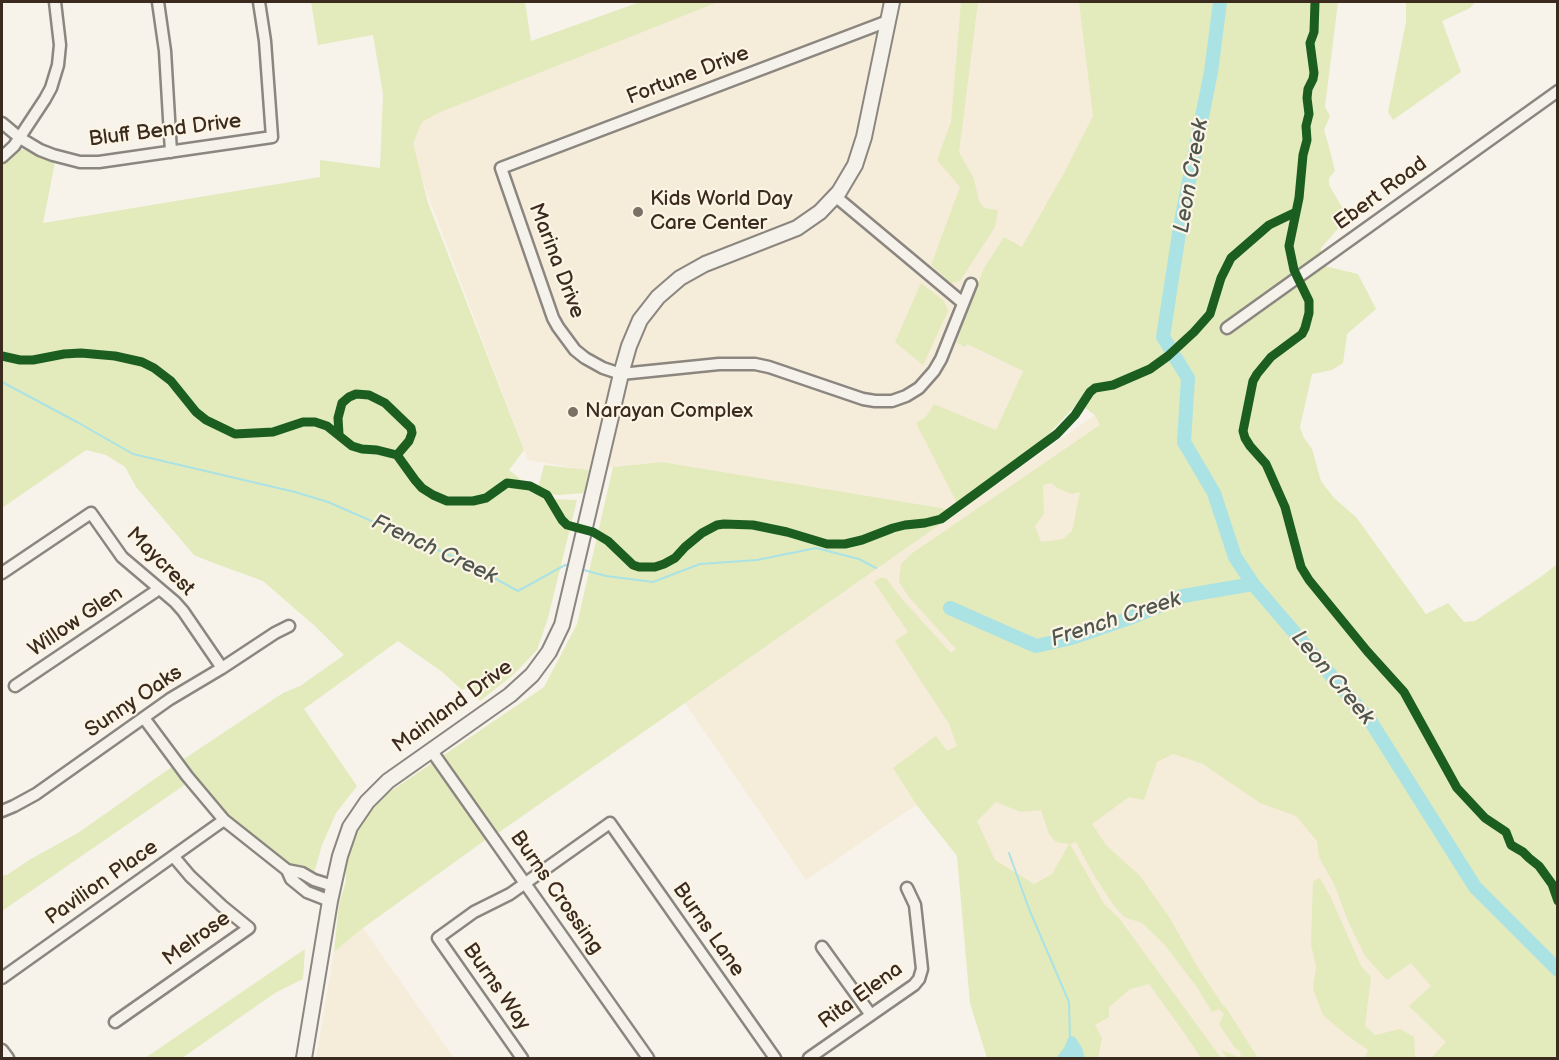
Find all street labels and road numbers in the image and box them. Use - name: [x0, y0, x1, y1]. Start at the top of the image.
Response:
- street label: Fortune Drive: [623, 41, 753, 111]
- street label: Bluff Bend Drive: [87, 109, 243, 153]
- street label: Ebert Road: [1330, 152, 1432, 236]
- street label: Marina Drive: [523, 200, 589, 322]
- street label: Maycrest: [120, 522, 200, 602]
- street label: Willow Glen: [24, 581, 128, 663]
- street label: Mainland Drive: [388, 655, 518, 759]
- street label: Sunny Oaks: [81, 660, 187, 744]
- street label: Burns Crossing: [504, 826, 608, 960]
- street label: Pavilion Place: [41, 835, 163, 931]
- street label: Burns Lane: [666, 878, 750, 982]
- street label: Melrose: [158, 906, 236, 972]
- street label: Burns Way: [457, 938, 535, 1036]
- street label: Rita Elena: [814, 957, 908, 1035]

